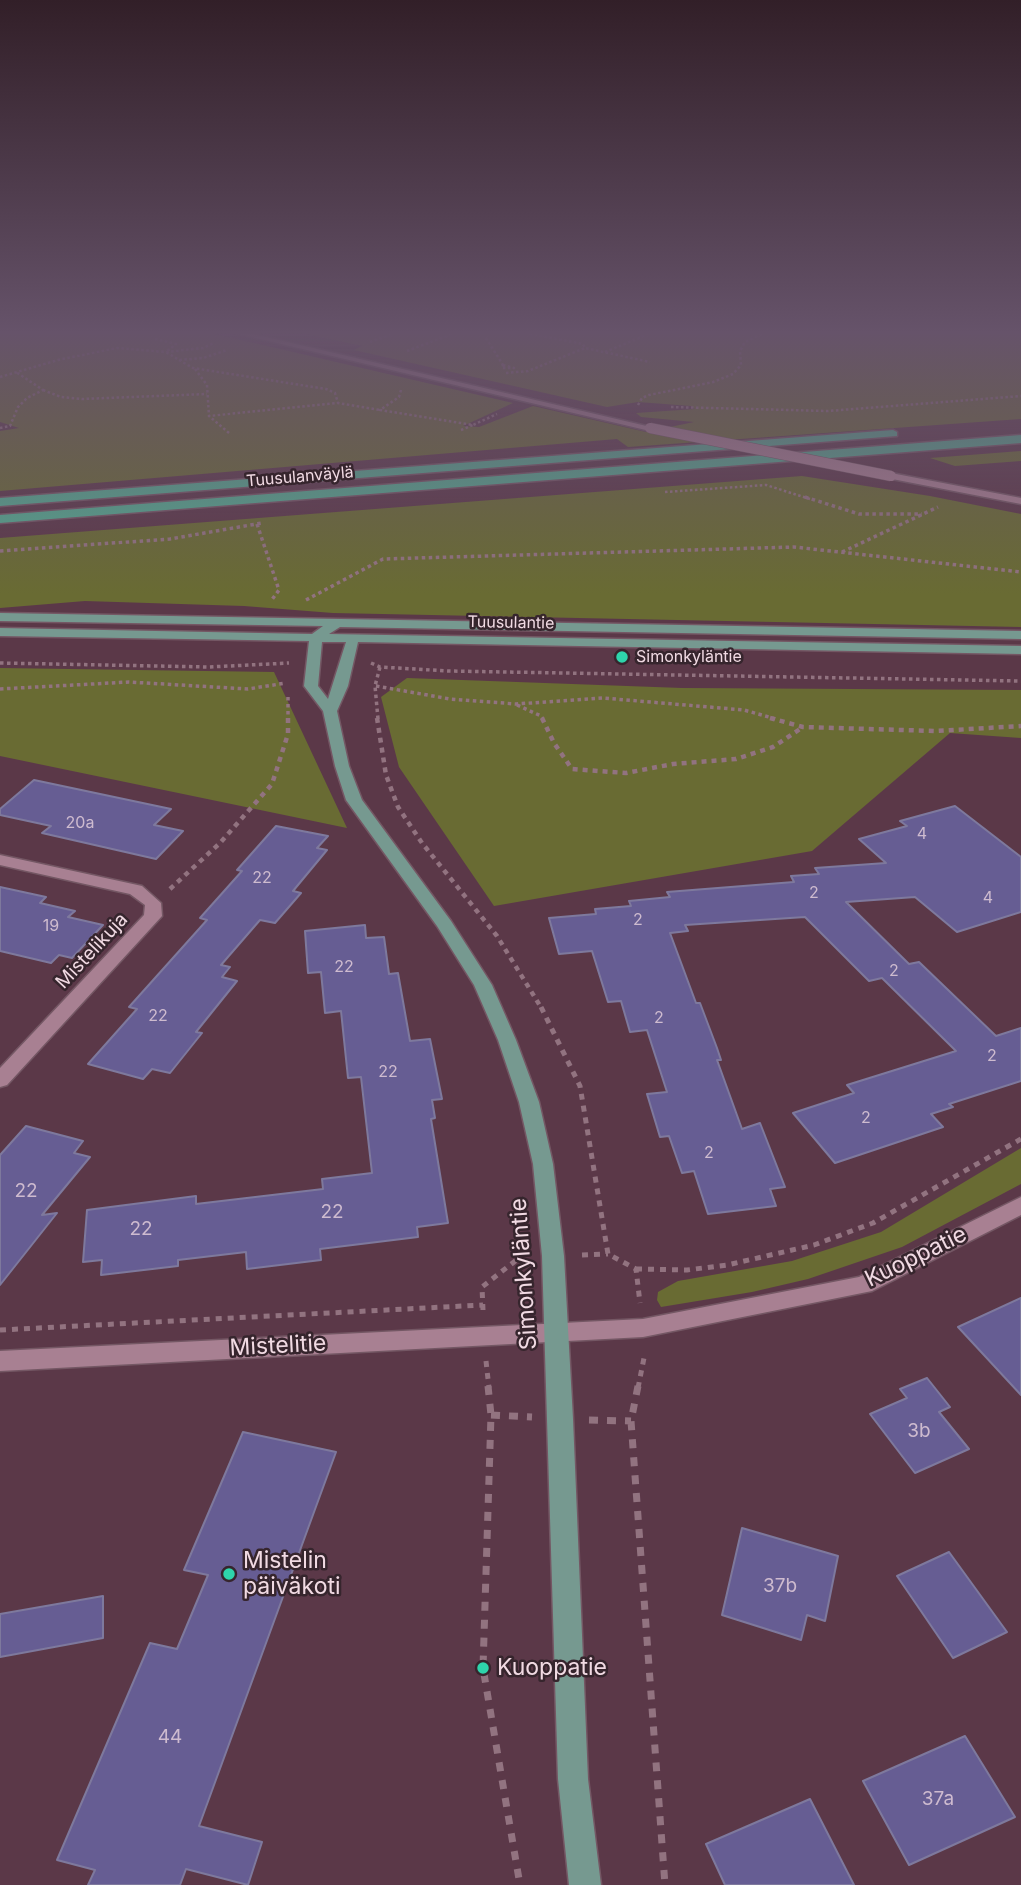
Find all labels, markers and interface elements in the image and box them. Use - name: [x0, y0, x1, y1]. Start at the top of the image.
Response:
- street label: Tuusulanväylä: [246, 463, 354, 491]
- street label: Tuusulantie: [467, 613, 555, 633]
- place label: Simonkyläntie: [636, 647, 742, 667]
- marker: Simonkyläntie: [614, 649, 630, 665]
- house number: 20a: [66, 813, 94, 833]
- house number: 4: [917, 824, 927, 844]
- house number: 22: [252, 868, 272, 888]
- house number: 2: [809, 883, 819, 903]
- house number: 4: [983, 888, 993, 908]
- street label: Mistelikuja: [51, 908, 133, 994]
- house number: 2: [633, 910, 643, 930]
- house number: 19: [43, 916, 59, 936]
- house number: 22: [334, 957, 354, 977]
- house number: 2: [889, 961, 899, 981]
- house number: 22: [148, 1006, 168, 1026]
- house number: 2: [654, 1008, 664, 1028]
- house number: 2: [987, 1046, 997, 1066]
- house number: 22: [378, 1062, 398, 1082]
- house number: 2: [861, 1108, 871, 1128]
- house number: 2: [704, 1143, 714, 1163]
- house number: 22: [14, 1180, 38, 1202]
- street label: Simonkyläntie: [505, 1197, 543, 1351]
- house number: 22: [320, 1201, 344, 1223]
- house number: 22: [129, 1218, 153, 1240]
- street label: Kuoppatie: [861, 1221, 971, 1293]
- street label: Mistelitie: [229, 1330, 327, 1362]
- house number: 3b: [907, 1420, 931, 1442]
- place label: Mistelin päiväkoti: [243, 1547, 341, 1601]
- marker: Mistelin päiväkoti: [221, 1566, 237, 1582]
- house number: 37b: [763, 1575, 797, 1597]
- place label: Kuoppatie: [497, 1654, 607, 1682]
- marker: Kuoppatie: [475, 1660, 491, 1676]
- house number: 44: [158, 1726, 182, 1748]
- house number: 37a: [922, 1788, 954, 1810]

